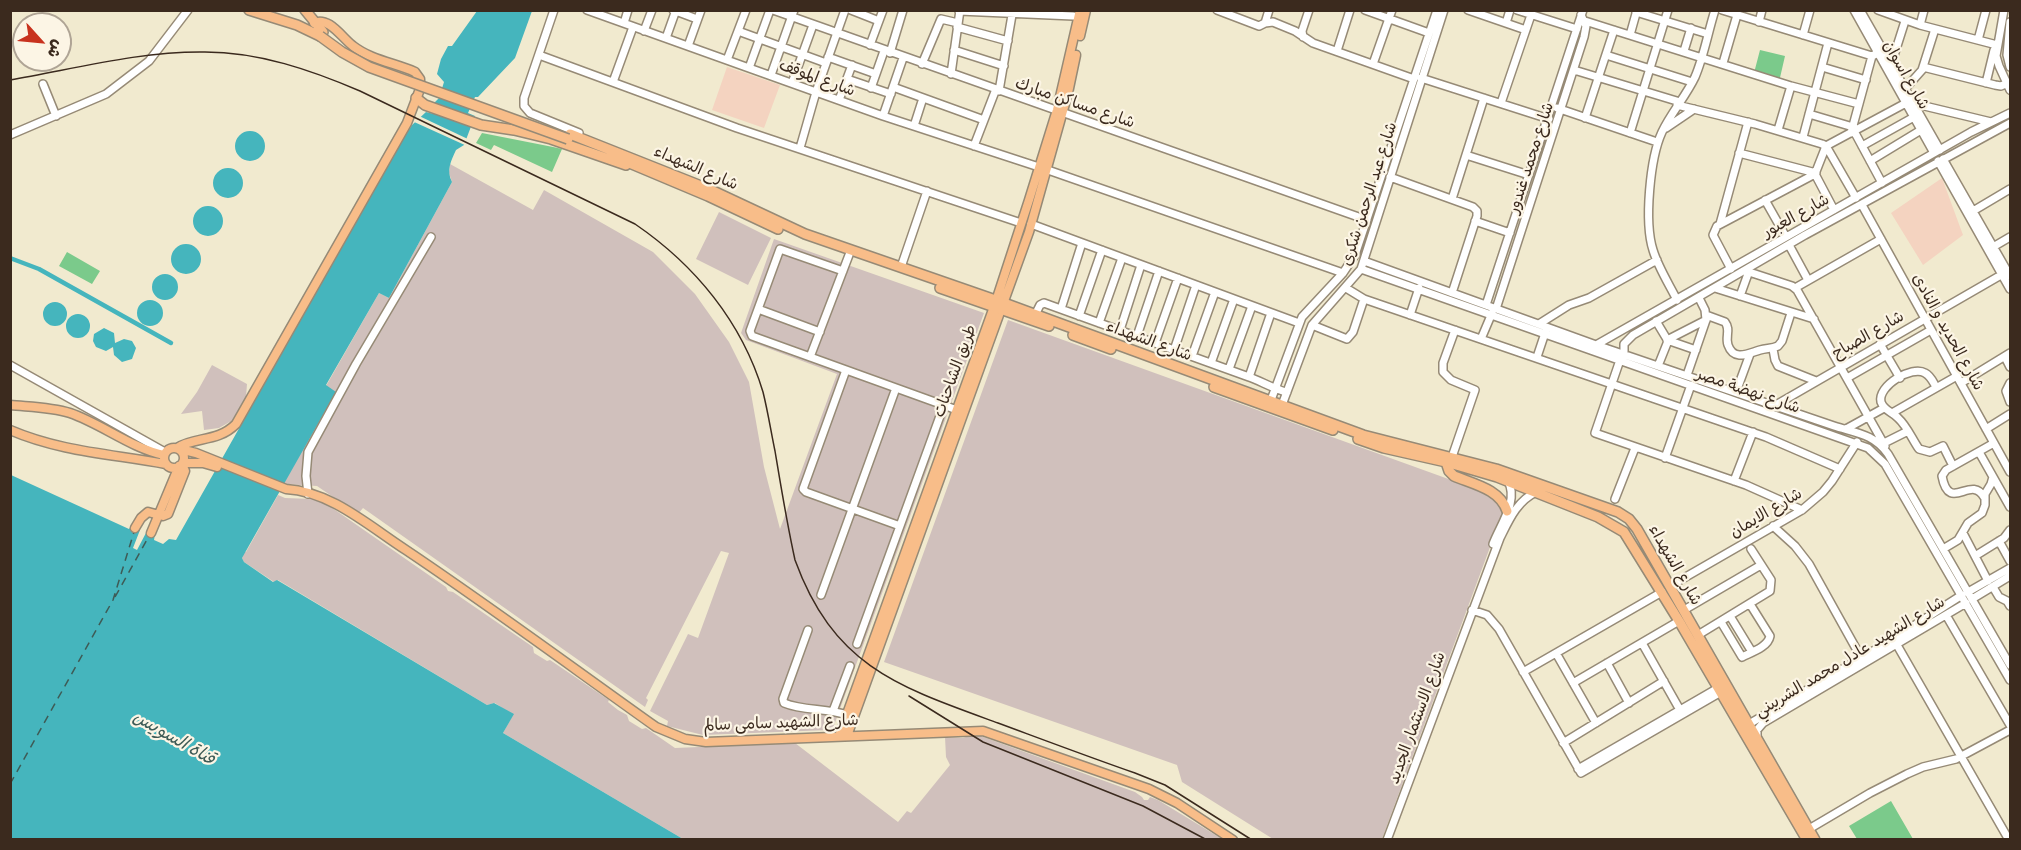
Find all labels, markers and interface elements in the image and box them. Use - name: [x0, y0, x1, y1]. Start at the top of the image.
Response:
- north arrow: [12, 12, 72, 72]
- text: ش: [43, 37, 69, 62]
- street label: شارع اسوان: [1879, 37, 1933, 113]
- street label: شارع الموقف: [776, 55, 858, 101]
- street label: شارع مساكن مبارك: [1013, 74, 1137, 132]
- street label: شارع محمد غندور: [1504, 100, 1558, 216]
- street label: شارع عبد الرحمن شكرى: [1337, 120, 1401, 268]
- street label: شارع الشهداء: [651, 142, 741, 194]
- street label: شارع العبور: [1759, 190, 1833, 242]
- street label: شارع الحديد و النادى: [1908, 270, 1988, 394]
- street label: شارع الصباح: [1829, 307, 1907, 363]
- street label: شارع الشهداء: [1104, 317, 1194, 365]
- street label: طريق الشاحنات: [929, 322, 981, 420]
- street label: شارع نهضة مصر: [1693, 364, 1803, 418]
- street label: شارع الايمان: [1726, 484, 1806, 542]
- street label: شارع الشهداء: [1644, 521, 1706, 609]
- street label: شارع الشهيد عادل محمد الشربيني: [1751, 593, 1949, 721]
- street label: شارع الاستثمار الجديد: [1384, 649, 1450, 787]
- water label: قناة السويس: [129, 706, 219, 770]
- street label: شارع الشهيد سامى سالم: [703, 711, 859, 735]

